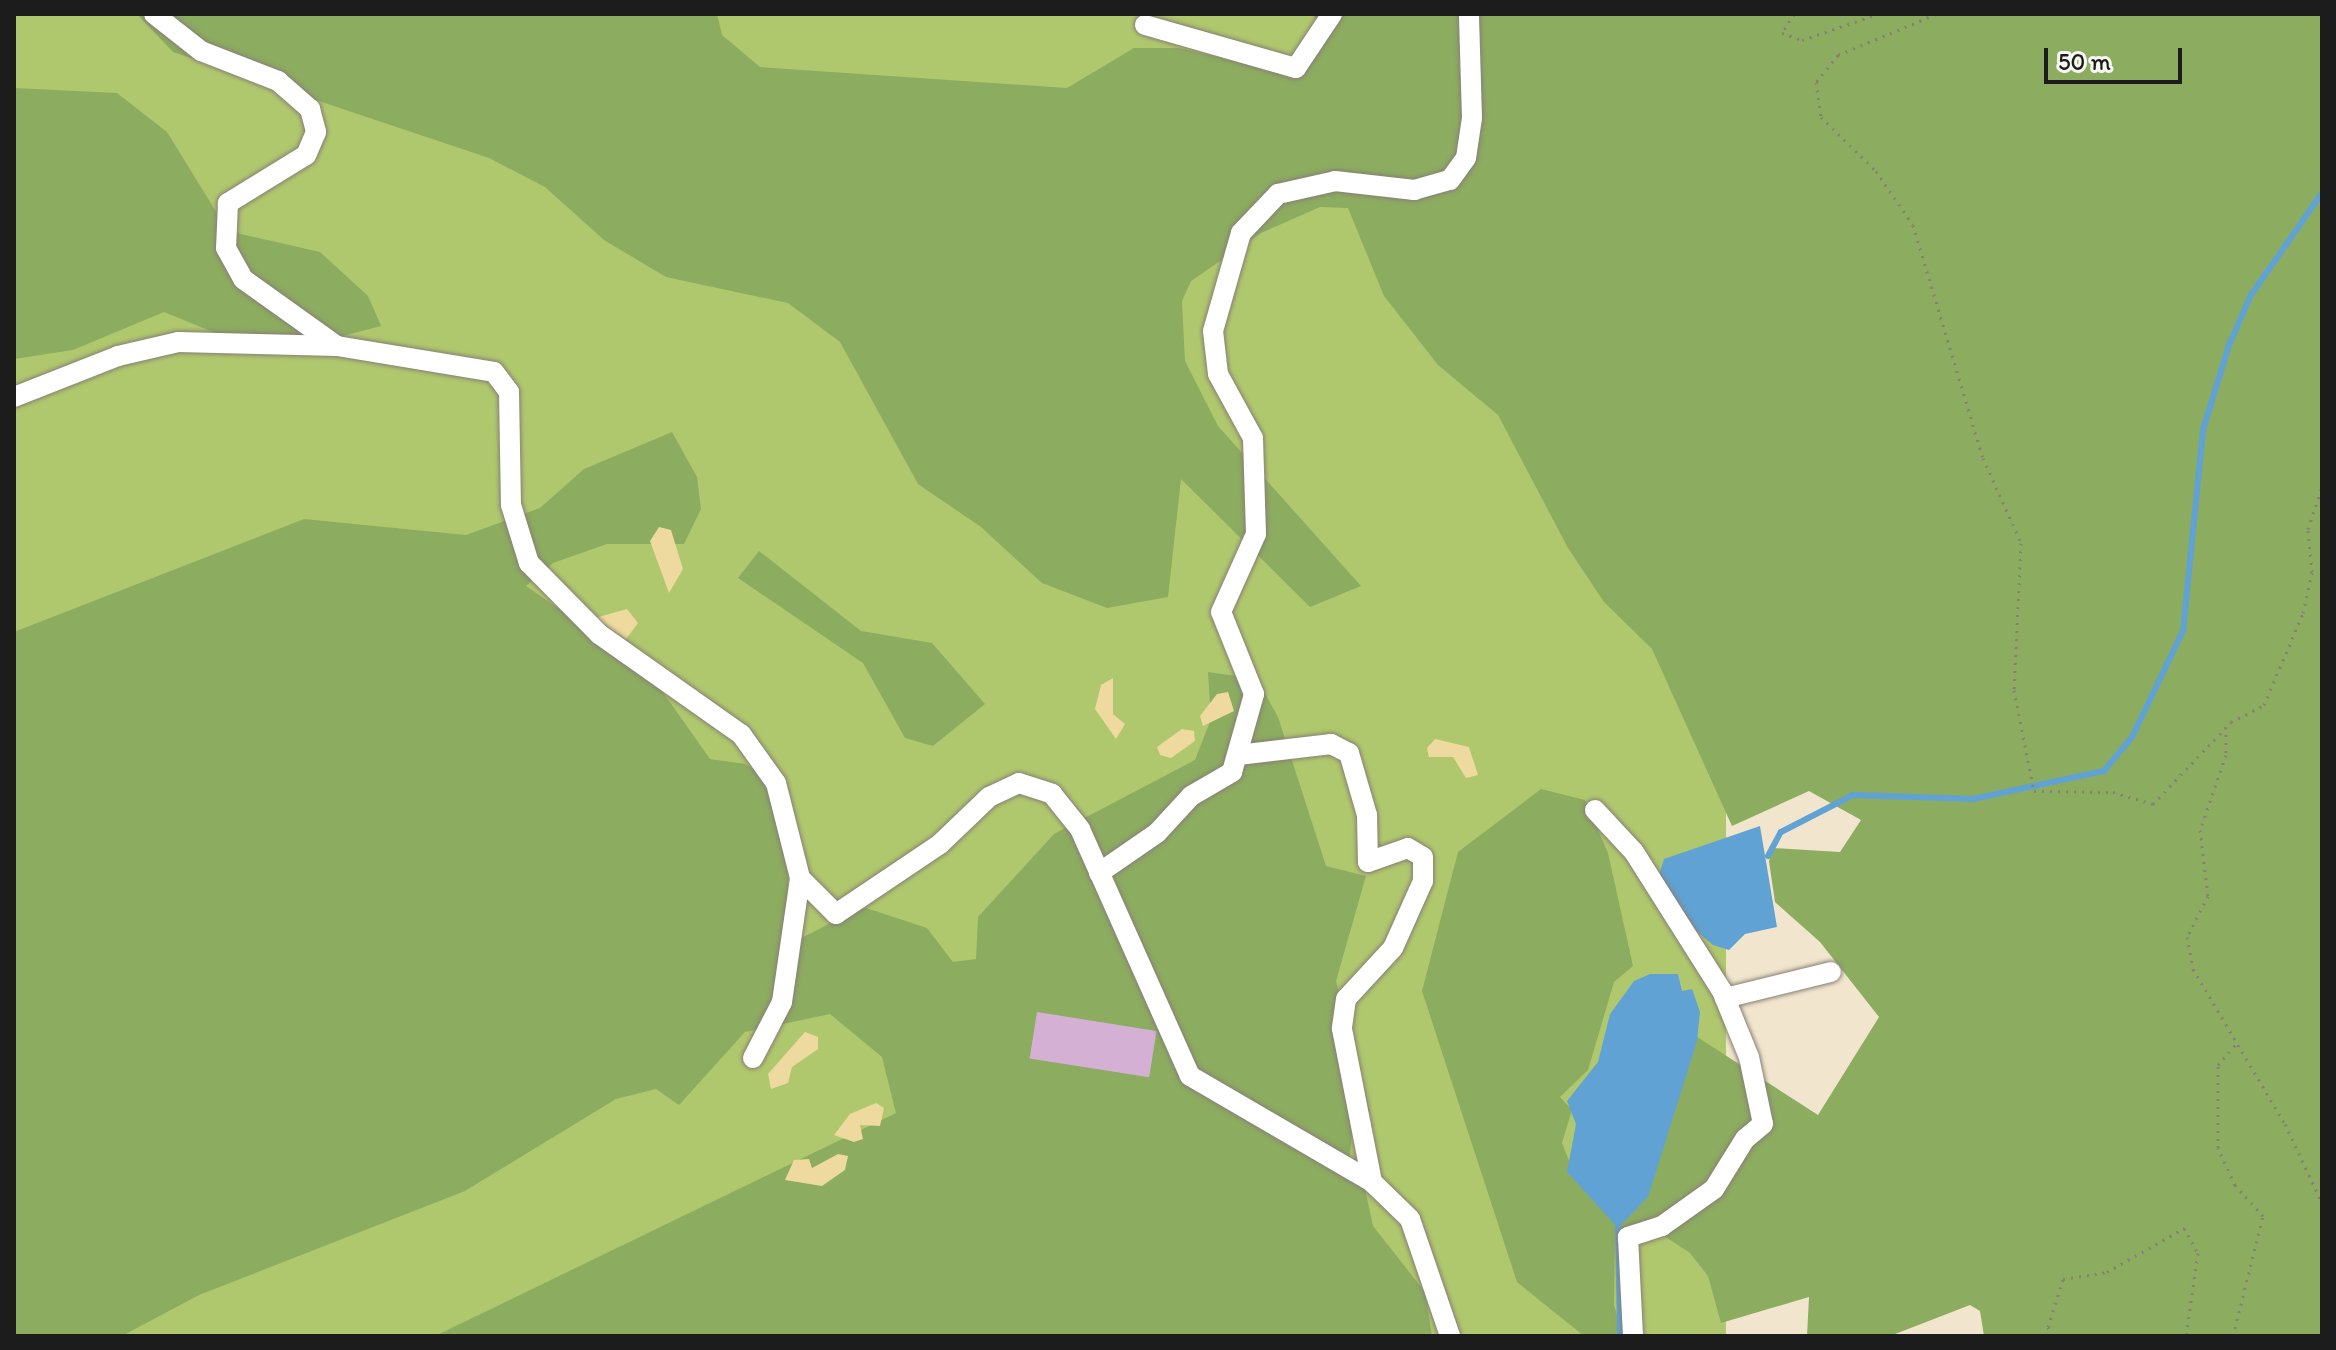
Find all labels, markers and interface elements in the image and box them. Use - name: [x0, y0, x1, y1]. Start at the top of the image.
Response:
- scale bar: [2048, 32, 2186, 82]
- text: 50 m: [2058, 47, 2111, 76]

